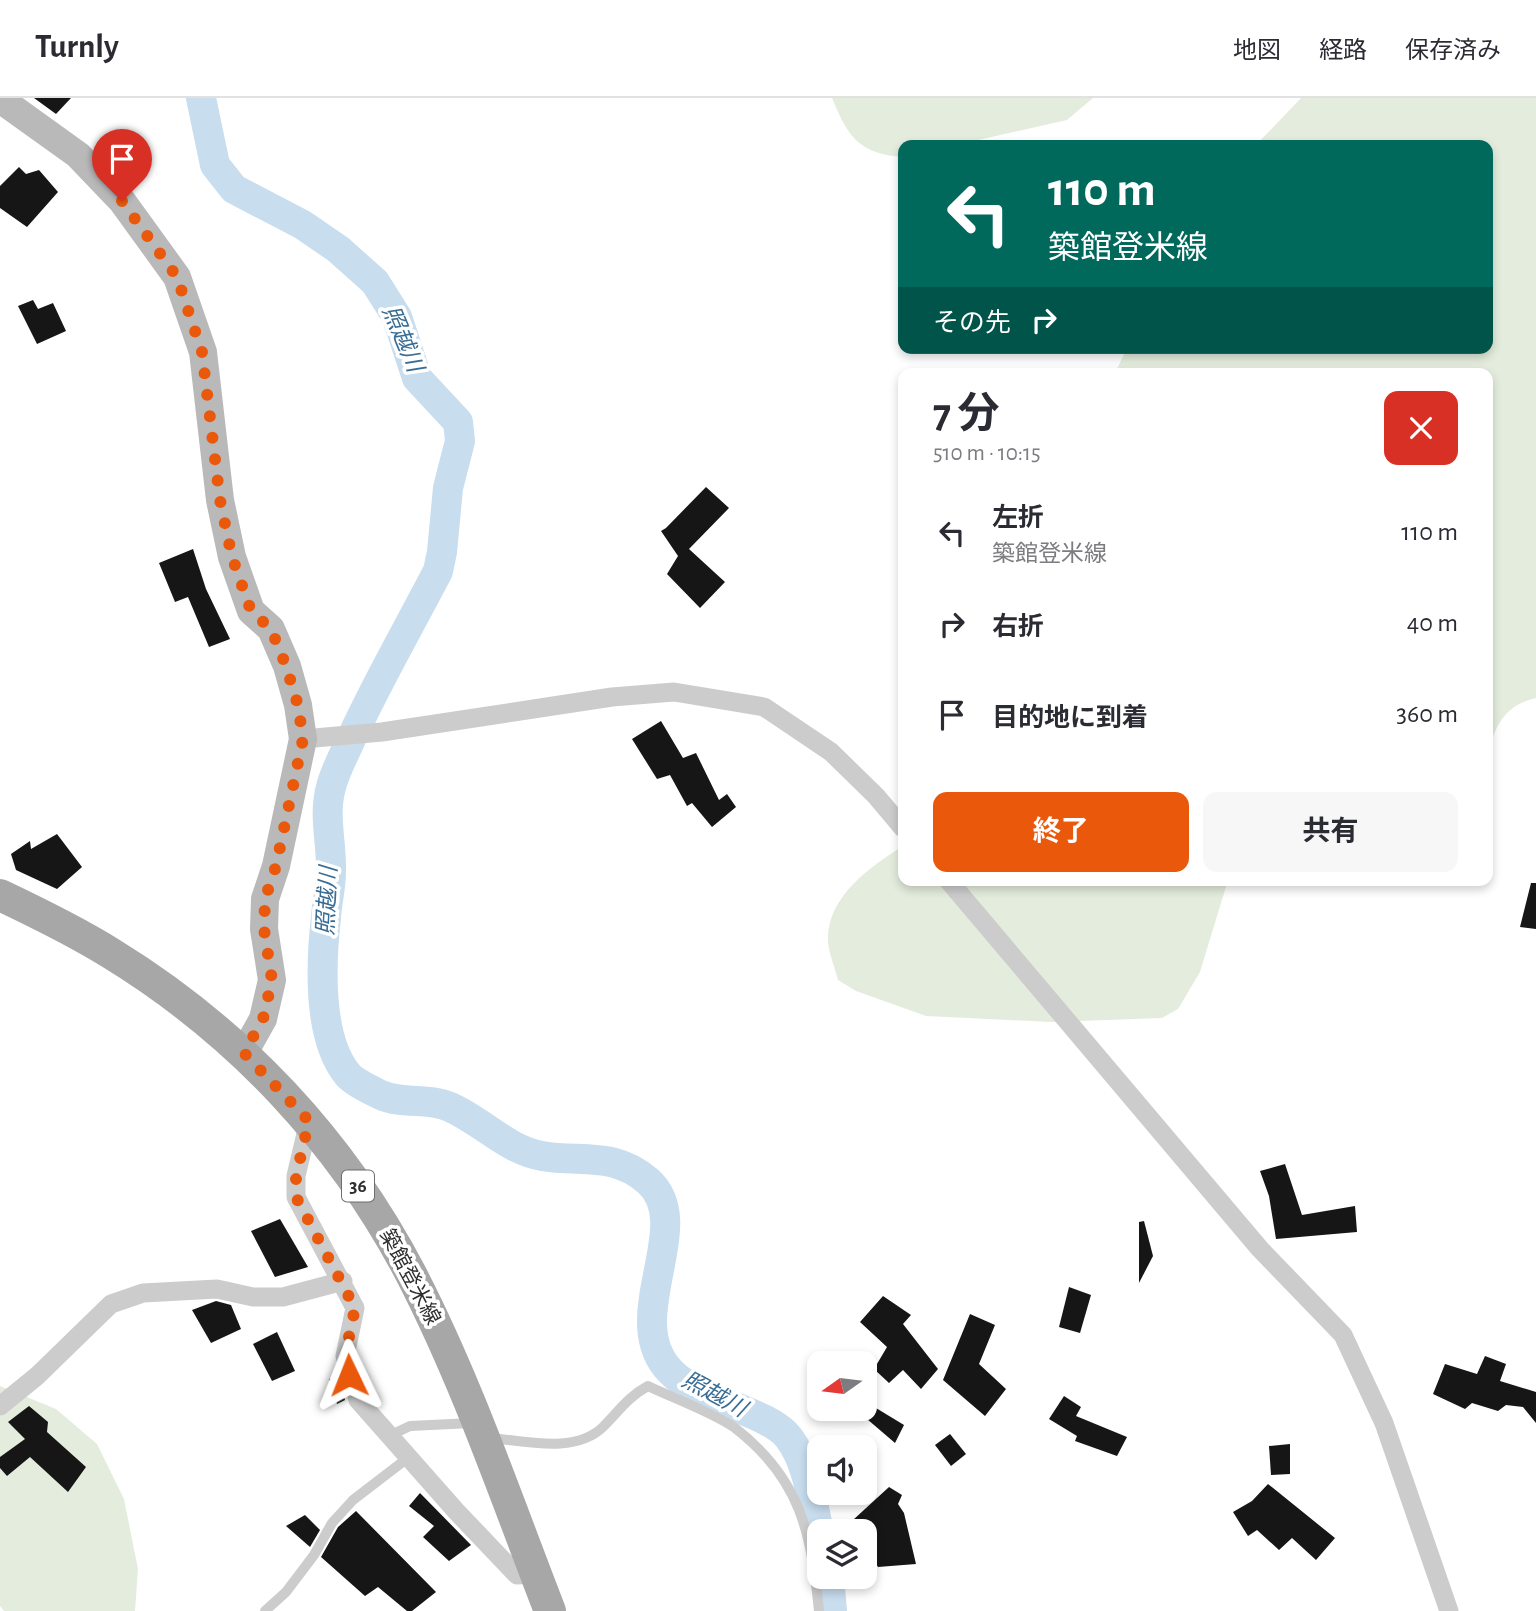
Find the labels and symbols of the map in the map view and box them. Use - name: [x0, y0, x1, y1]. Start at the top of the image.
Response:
- pin: [92, 129, 152, 201]
- water label: 照越川: [378, 302, 429, 378]
- water label: 照越川: [313, 863, 341, 936]
- road number: 36: [342, 1170, 374, 1202]
- street label: 築館登米線: [376, 1225, 445, 1328]
- position arrow: [312, 1338, 386, 1412]
- north arrow: [807, 1351, 877, 1421]
- water label: 照越川: [678, 1367, 753, 1423]

